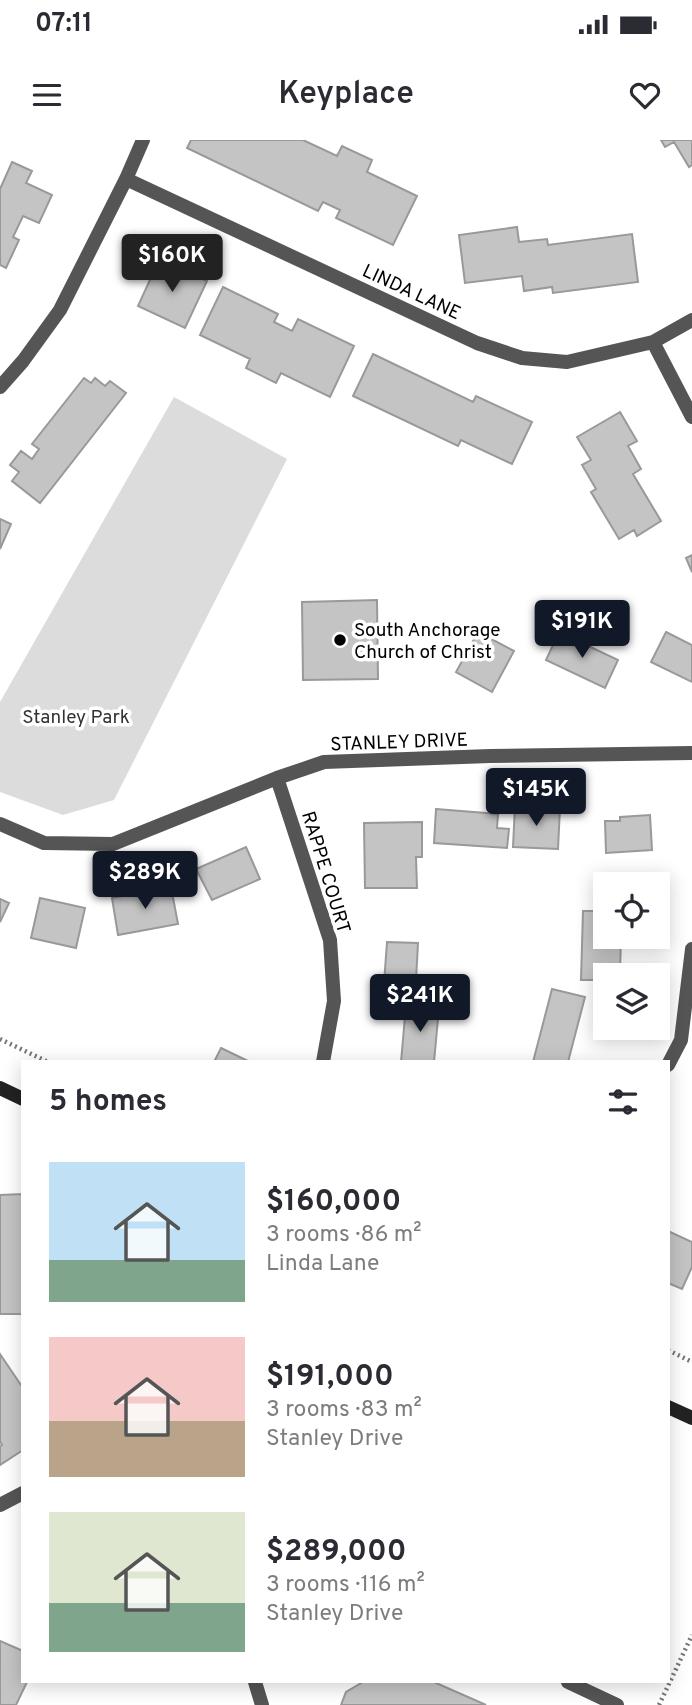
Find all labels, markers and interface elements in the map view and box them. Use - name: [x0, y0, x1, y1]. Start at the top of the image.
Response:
- text: 07:11: [35, 8, 93, 41]
- text: Keyplace: [278, 75, 414, 115]
- icon: menu: [28, 76, 66, 114]
- icon: heart: [626, 76, 664, 114]
- pin: $160K: [123, 234, 221, 294]
- text: $160K: [138, 242, 206, 271]
- street label: LINDA LANE: [358, 259, 464, 326]
- pin: $191K: [533, 601, 631, 660]
- text: $191K: [551, 608, 613, 637]
- place label: South Anchorage Church of Christ: [354, 619, 501, 665]
- marker: South Anchorage Church of Christ: [332, 632, 348, 648]
- park label: Stanley Park: [22, 706, 130, 730]
- street label: STANLEY DRIVE: [330, 729, 468, 757]
- pin: $145K: [487, 768, 585, 828]
- text: $145K: [502, 776, 570, 805]
- street label: RAPPE COURT: [295, 808, 355, 937]
- pin: $289K: [96, 852, 194, 911]
- text: $289K: [109, 859, 181, 888]
- map controls: [593, 872, 670, 1040]
- button: locate: [593, 872, 670, 949]
- button: layers: [593, 963, 670, 1040]
- pin: $241K: [371, 974, 469, 1034]
- text: $241K: [386, 982, 454, 1011]
- icon: filters: [604, 1083, 642, 1121]
- text: 5 homes: [49, 1084, 167, 1121]
- text: $160,000: [266, 1184, 401, 1221]
- icon: home: [105, 1190, 189, 1274]
- text: 3 rooms · 86 m²: [266, 1221, 422, 1250]
- text: Linda Lane: [266, 1250, 379, 1279]
- text: $191,000: [266, 1359, 394, 1396]
- icon: home: [105, 1365, 189, 1449]
- text: 3 rooms · 83 m²: [266, 1396, 422, 1425]
- text: Stanley Drive: [266, 1425, 403, 1454]
- text: $289,000: [266, 1534, 407, 1571]
- icon: home: [105, 1540, 189, 1624]
- text: 3 rooms · 116 m²: [266, 1571, 425, 1600]
- text: Stanley Drive: [266, 1600, 403, 1629]

